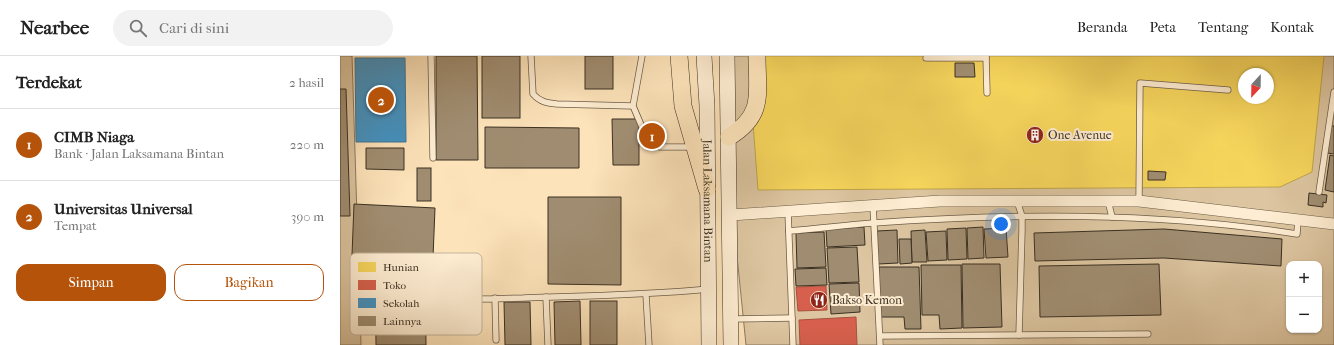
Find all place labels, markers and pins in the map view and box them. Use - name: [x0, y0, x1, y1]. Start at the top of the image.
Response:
- pin: 2: [368, 85, 394, 115]
- pin: 1: [639, 121, 665, 151]
- building icon: One Avenue: [1025, 125, 1045, 145]
- place label: One Avenue: [1048, 128, 1112, 142]
- restaurant icon: Bakso Kemon: [809, 290, 829, 310]
- place label: Bakso Kemon: [832, 293, 902, 307]

